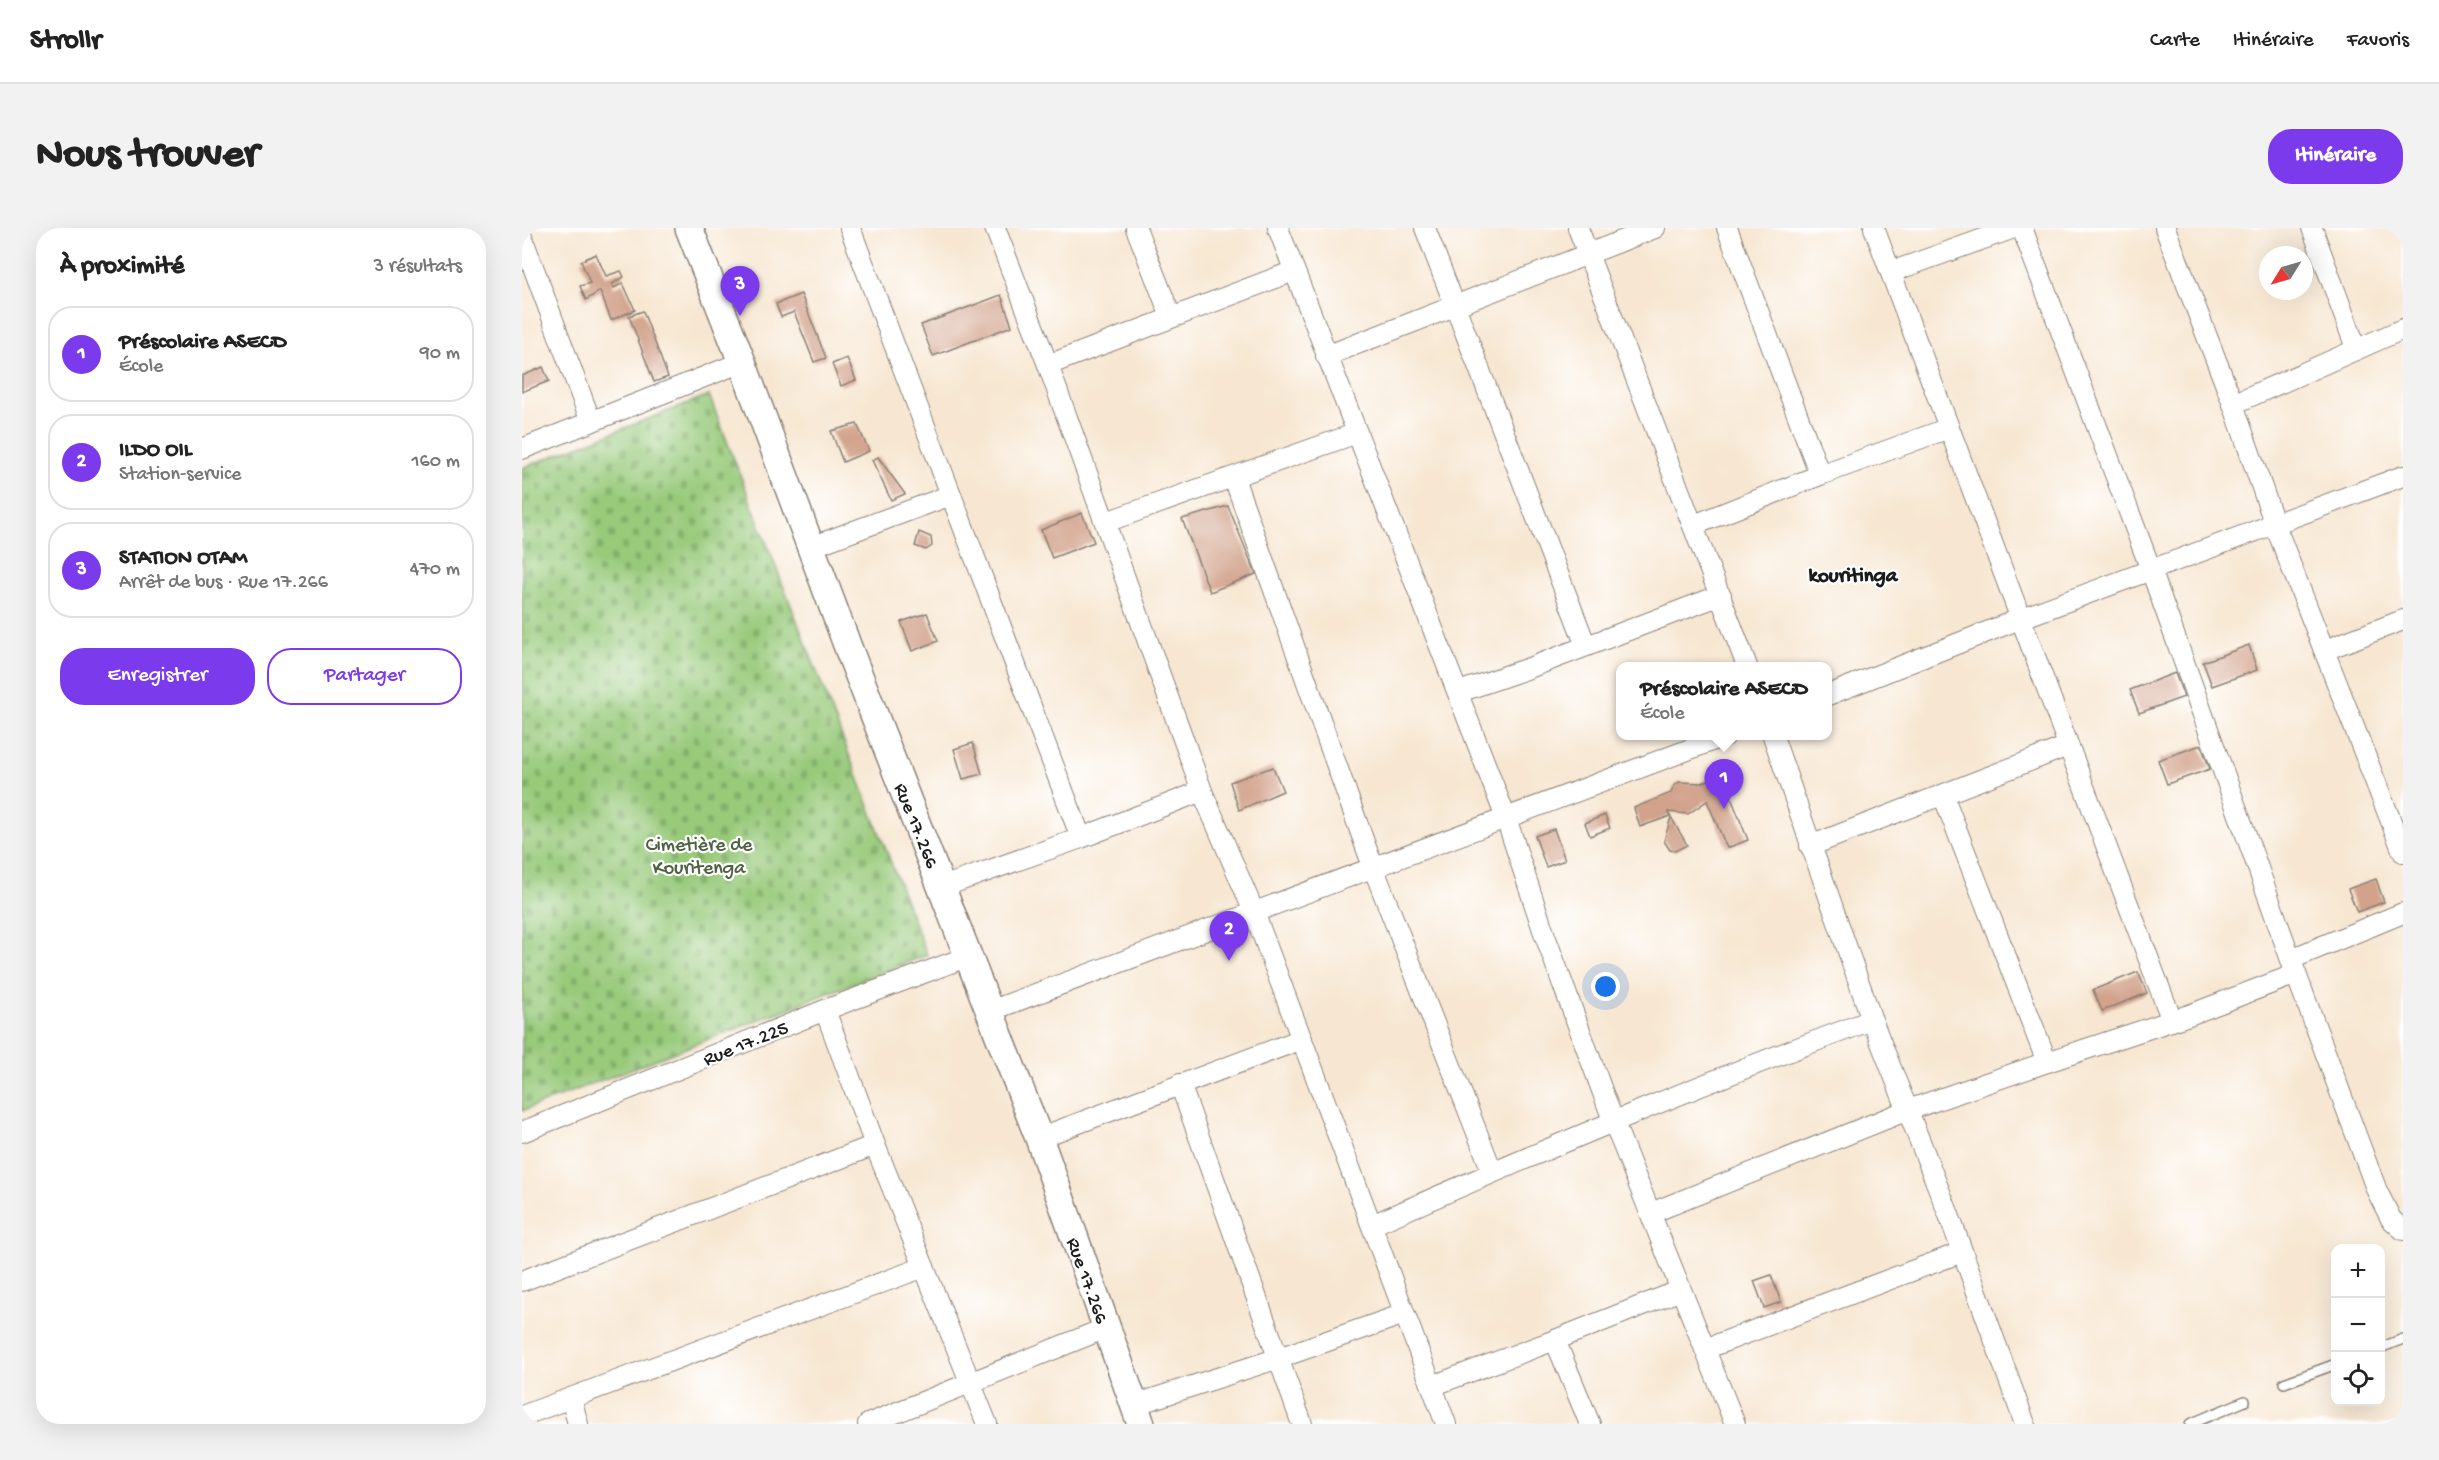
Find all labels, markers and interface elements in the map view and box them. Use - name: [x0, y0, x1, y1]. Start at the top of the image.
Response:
- text: Strollr: [30, 25, 101, 58]
- text: Carte: [2150, 29, 2200, 54]
- text: Itinéraire: [2233, 29, 2314, 54]
- text: Favoris: [2347, 29, 2409, 54]
- button: Itinéraire: [2268, 129, 2403, 184]
- text: Nous trouver: [36, 132, 259, 181]
- north arrow: [2259, 246, 2313, 300]
- text: À proximité: [60, 252, 184, 283]
- text: 3 résultats: [374, 256, 462, 279]
- pin: 3: [720, 266, 760, 316]
- text: Préscolaire ASECD: [119, 330, 287, 356]
- text: 1: [77, 343, 86, 366]
- text: 90 m: [420, 343, 460, 366]
- text: École: [119, 356, 163, 379]
- text: ILDO OIL: [119, 438, 192, 464]
- text: 2: [77, 451, 86, 474]
- text: 160 m: [411, 451, 460, 474]
- text: Station-service: [119, 464, 241, 487]
- text: STATION OTAM: [119, 546, 247, 572]
- text: 3: [76, 559, 87, 582]
- text: 470 m: [410, 559, 460, 582]
- district label: kouritinga: [1809, 565, 1899, 590]
- text: Arrêt de bus · Rue 17.266: [119, 572, 328, 595]
- button: Enregistrer: [60, 648, 255, 705]
- button: Partager: [267, 648, 462, 705]
- popup: [1616, 662, 1832, 740]
- text: Préscolaire ASECD: [1640, 677, 1808, 703]
- text: École: [1640, 703, 1685, 726]
- pin: 1: [1704, 760, 1744, 809]
- street label: Rue 17.266: [887, 780, 943, 873]
- park label: Cimetière de Kouritenga: [646, 835, 753, 881]
- pin: 2: [1210, 912, 1248, 961]
- your location: [1591, 972, 1620, 1001]
- street label: Rue 17.225: [700, 1018, 792, 1073]
- street label: Rue 17.266: [1060, 1235, 1112, 1328]
- map controls: [2331, 1244, 2385, 1406]
- button: +: [2331, 1244, 2385, 1298]
- button: −: [2331, 1298, 2385, 1352]
- button: locate: [2331, 1352, 2385, 1406]

